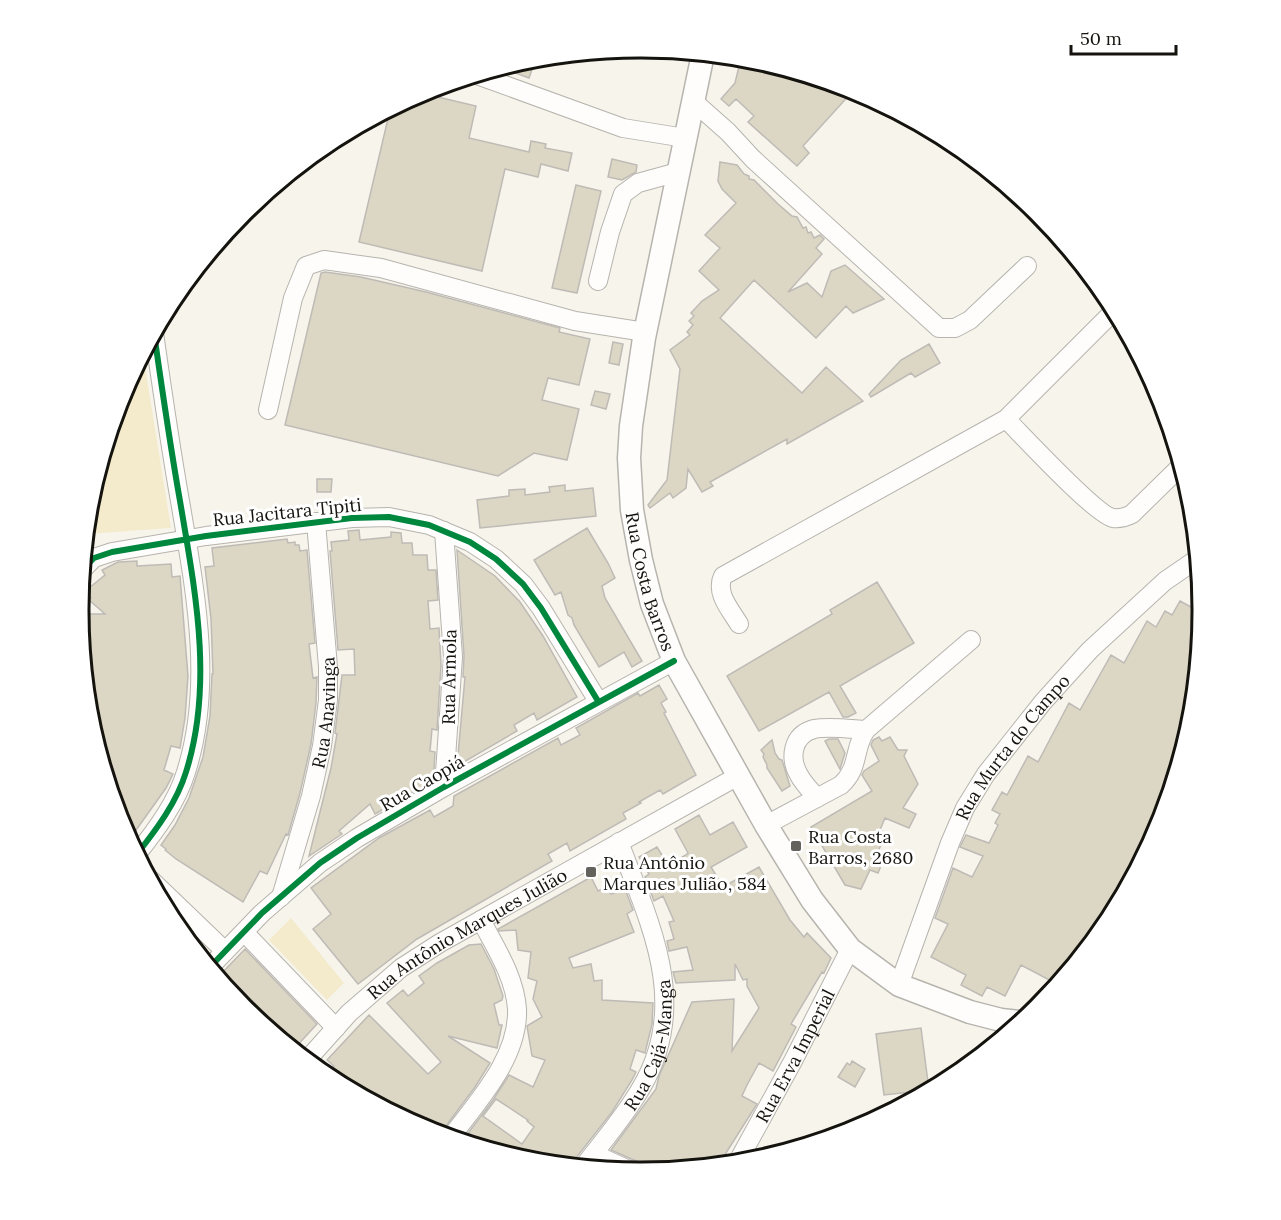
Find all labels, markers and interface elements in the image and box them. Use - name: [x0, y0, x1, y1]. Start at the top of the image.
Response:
- scale bar: [1071, 18, 1176, 56]
- text: 50 m: [1080, 27, 1122, 50]
- street label: Rua Jacitara Tipiti: [212, 493, 362, 531]
- street label: Rua Costa Barros: [621, 510, 681, 654]
- street label: Rua Armola: [437, 629, 461, 725]
- street label: Rua Anavinga: [306, 656, 340, 770]
- street label: Rua Murta do Campo: [950, 669, 1074, 823]
- street label: Rua Caopiá: [376, 750, 468, 816]
- place label: Rua Costa Barros, 2680: [808, 825, 913, 869]
- marker: Rua Costa Barros, 2680: [789, 839, 803, 853]
- place label: Rua Antônio Marques Julião, 584: [603, 851, 767, 895]
- street label: Rua Antônio Marques Julião: [362, 863, 571, 1004]
- marker: Rua Antônio Marques Julião, 584: [584, 865, 598, 879]
- street label: Rua Cajá-Manga: [619, 979, 676, 1115]
- street label: Rua Erva Imperial: [750, 985, 839, 1126]

